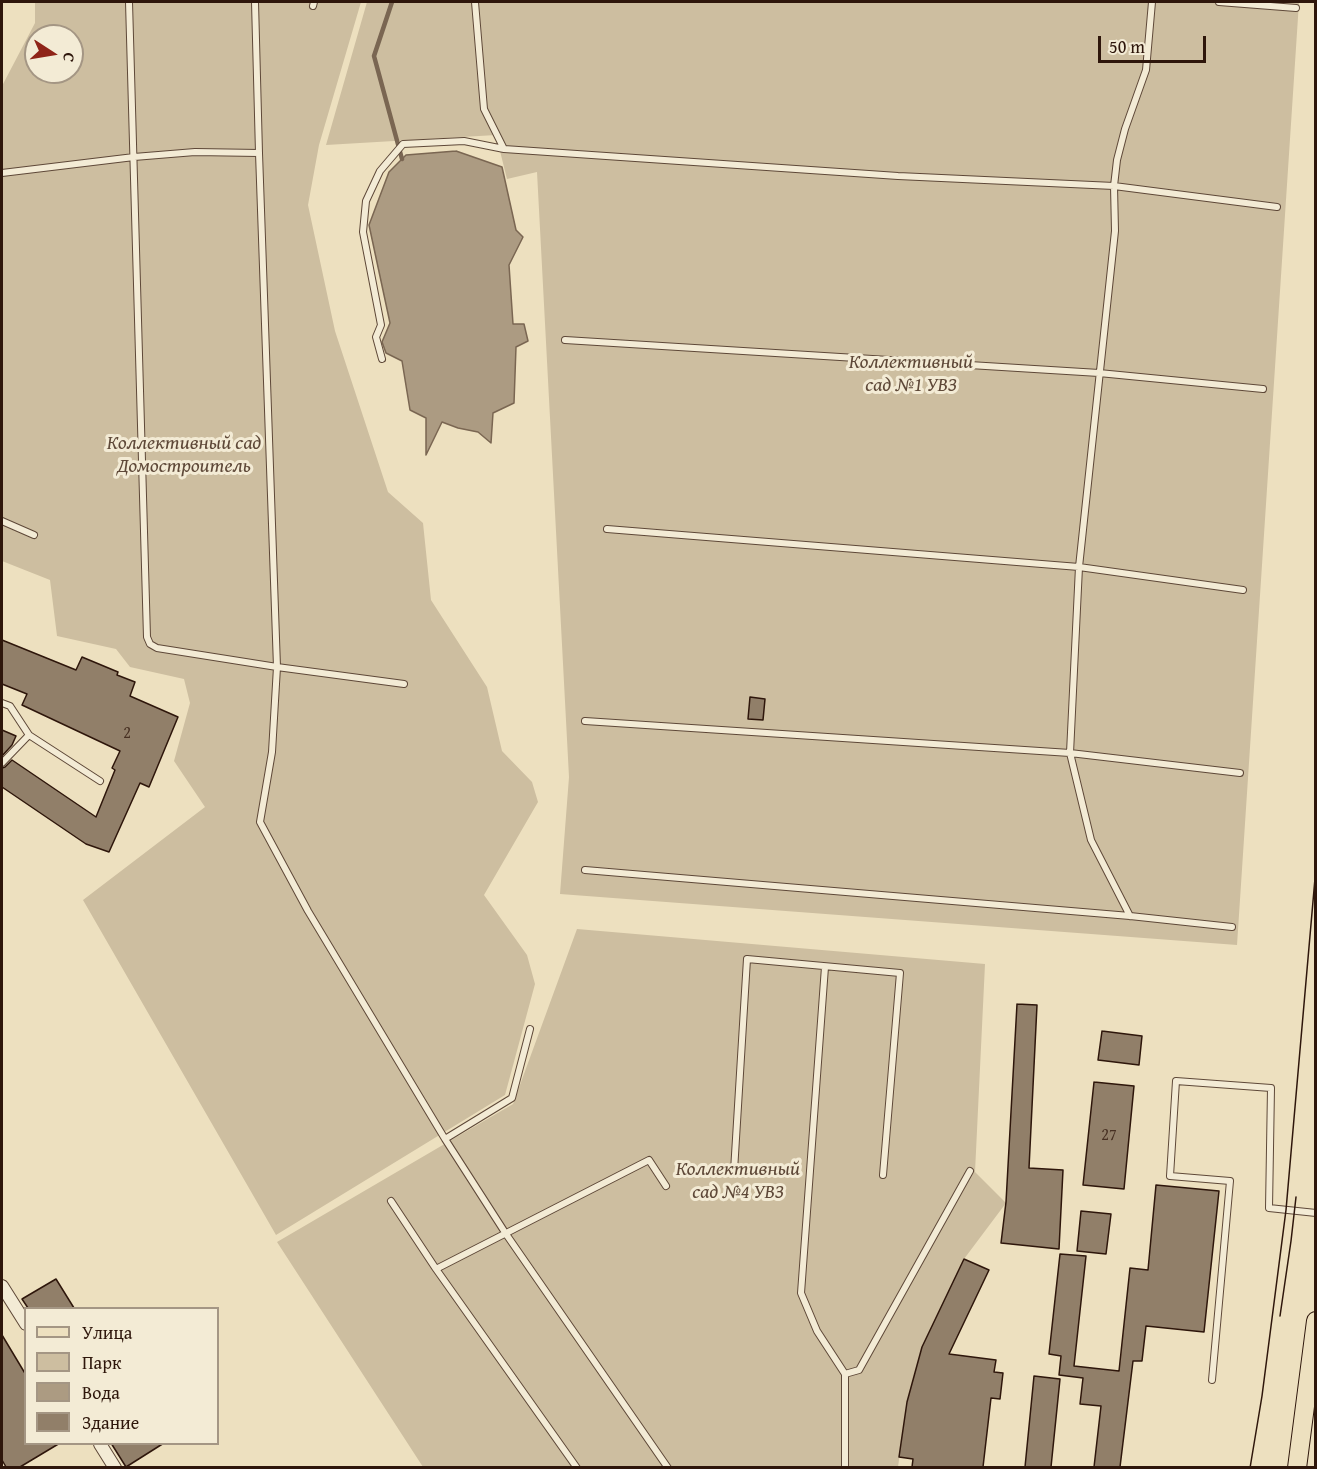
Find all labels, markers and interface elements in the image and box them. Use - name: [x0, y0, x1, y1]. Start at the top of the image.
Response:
- north arrow: [24, 24, 84, 84]
- scale bar: [1101, 24, 1209, 62]
- text: 50 m: [1109, 33, 1145, 60]
- text: С: [57, 50, 82, 64]
- park label: Коллективный сад №1 УВЗ: [849, 351, 973, 398]
- park label: Коллективный сад Домостроитель: [107, 432, 261, 479]
- house number: 2: [123, 724, 131, 744]
- house number: 27: [1101, 1126, 1117, 1146]
- park label: Коллективный сад №4 УВЗ: [676, 1158, 800, 1205]
- legend: [24, 1307, 219, 1445]
- text: Улица: [82, 1319, 132, 1346]
- text: Парк: [82, 1349, 121, 1376]
- text: Вода: [82, 1379, 120, 1406]
- text: Здание: [82, 1409, 139, 1436]

